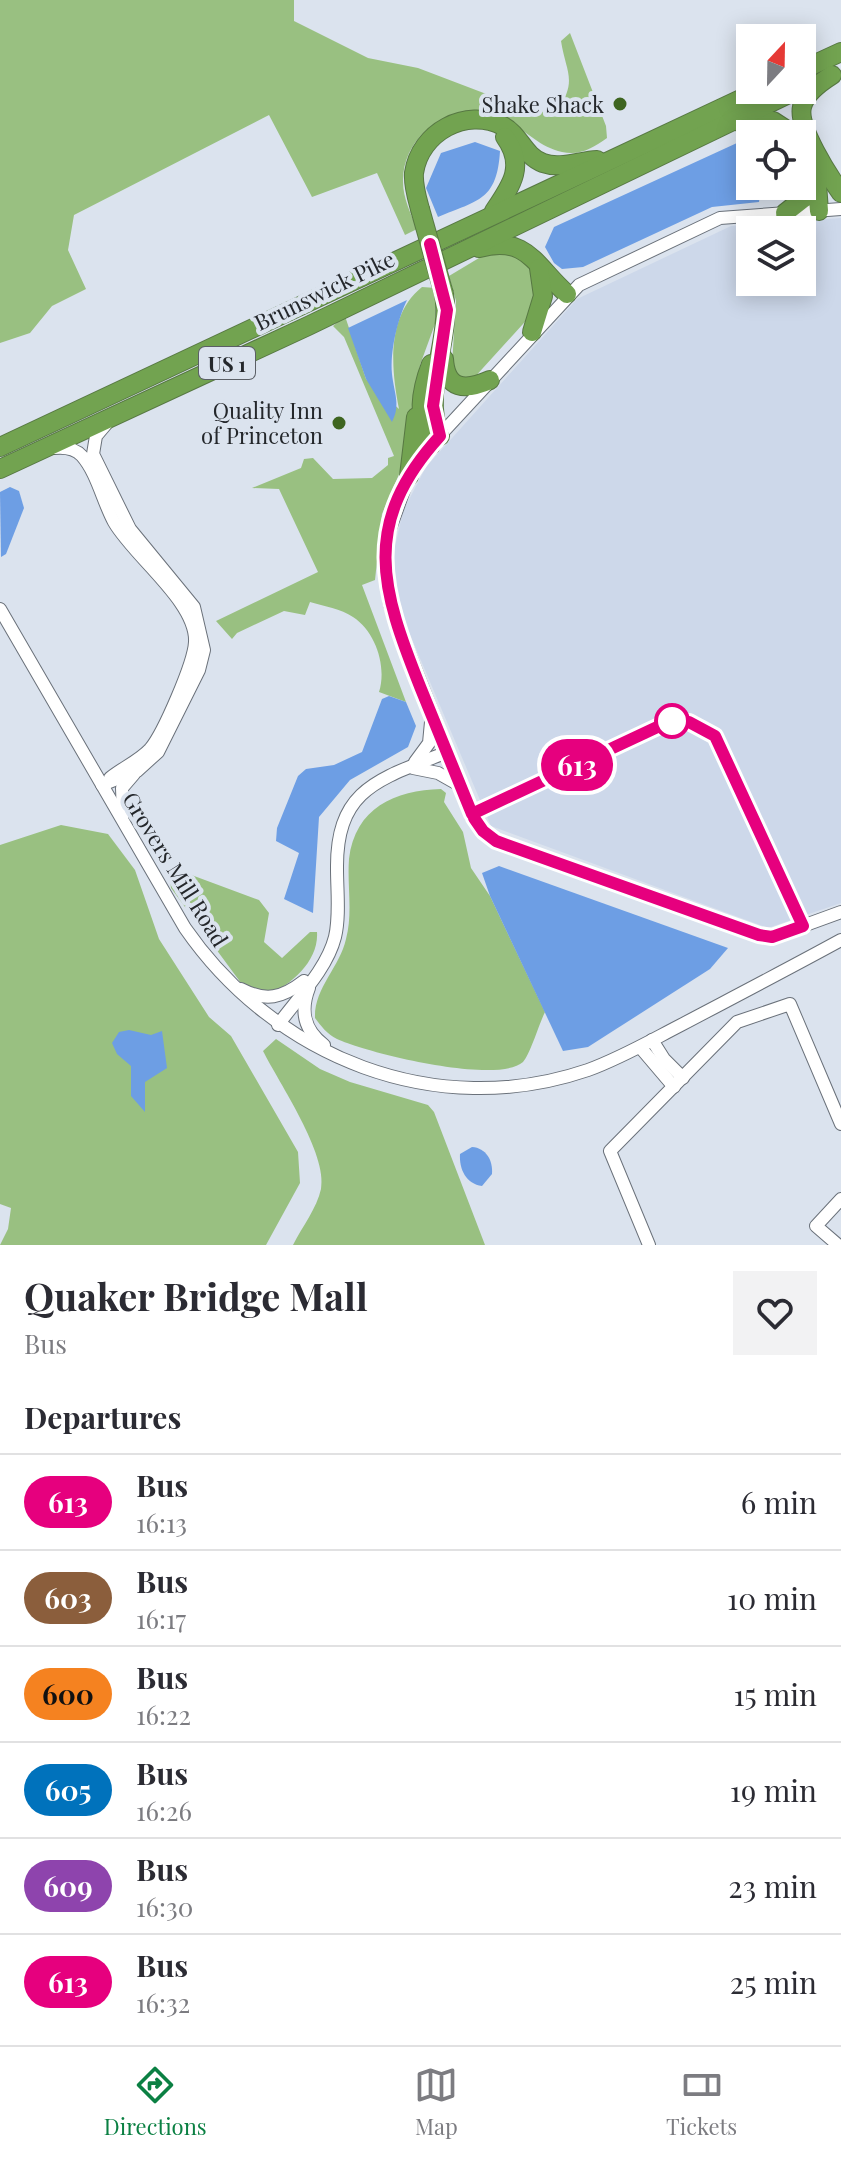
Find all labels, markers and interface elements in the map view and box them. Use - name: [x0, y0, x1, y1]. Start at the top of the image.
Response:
- north arrow: [736, 24, 816, 104]
- map controls: [736, 24, 816, 296]
- place label: Shake Shack: [482, 89, 604, 119]
- marker: Shake Shack: [611, 95, 629, 113]
- button: locate: [736, 120, 816, 200]
- button: layers: [736, 216, 816, 296]
- street label: Brunswick Pike: [249, 243, 399, 337]
- road number: US 1: [199, 347, 255, 379]
- place label: Quality Inn of Princeton: [201, 395, 323, 450]
- marker: Quality Inn of Princeton: [330, 414, 348, 432]
- unlabelled marker: [655, 704, 689, 738]
- line badge: 613: [531, 739, 623, 791]
- text: 613: [557, 746, 597, 783]
- street label: Grovers Mill Road: [116, 786, 236, 952]
- text: Quaker Bridge Mall: [24, 1270, 368, 1321]
- button: heart: [733, 1271, 817, 1355]
- text: Bus: [24, 1326, 67, 1361]
- text: Departures: [24, 1397, 181, 1437]
- text: Bus: [136, 1465, 188, 1505]
- text: 6 min: [741, 1482, 817, 1522]
- text: 613: [48, 1483, 88, 1520]
- text: 16:13: [136, 1505, 187, 1540]
- text: Bus: [136, 1561, 188, 1601]
- text: 10 min: [727, 1578, 817, 1618]
- text: 603: [44, 1579, 92, 1616]
- text: 16:17: [136, 1601, 186, 1636]
- text: Bus: [136, 1657, 188, 1697]
- text: 15 min: [733, 1674, 817, 1714]
- text: 600: [42, 1675, 94, 1712]
- text: 16:22: [136, 1697, 191, 1732]
- text: Bus: [136, 1753, 188, 1793]
- text: 19 min: [730, 1770, 817, 1810]
- text: 605: [45, 1771, 91, 1808]
- text: 16:26: [136, 1793, 192, 1828]
- text: Bus: [136, 1849, 188, 1889]
- text: 23 min: [728, 1866, 817, 1906]
- text: 609: [43, 1867, 93, 1904]
- text: 16:30: [136, 1889, 193, 1924]
- text: Bus: [136, 1945, 188, 1985]
- text: 25 min: [730, 1962, 817, 2002]
- text: 613: [48, 1963, 88, 2000]
- text: 16:32: [136, 1985, 190, 2020]
- tab: Directions: [104, 2063, 207, 2141]
- tab: Map: [414, 2063, 458, 2141]
- tab: Tickets: [666, 2063, 737, 2141]

